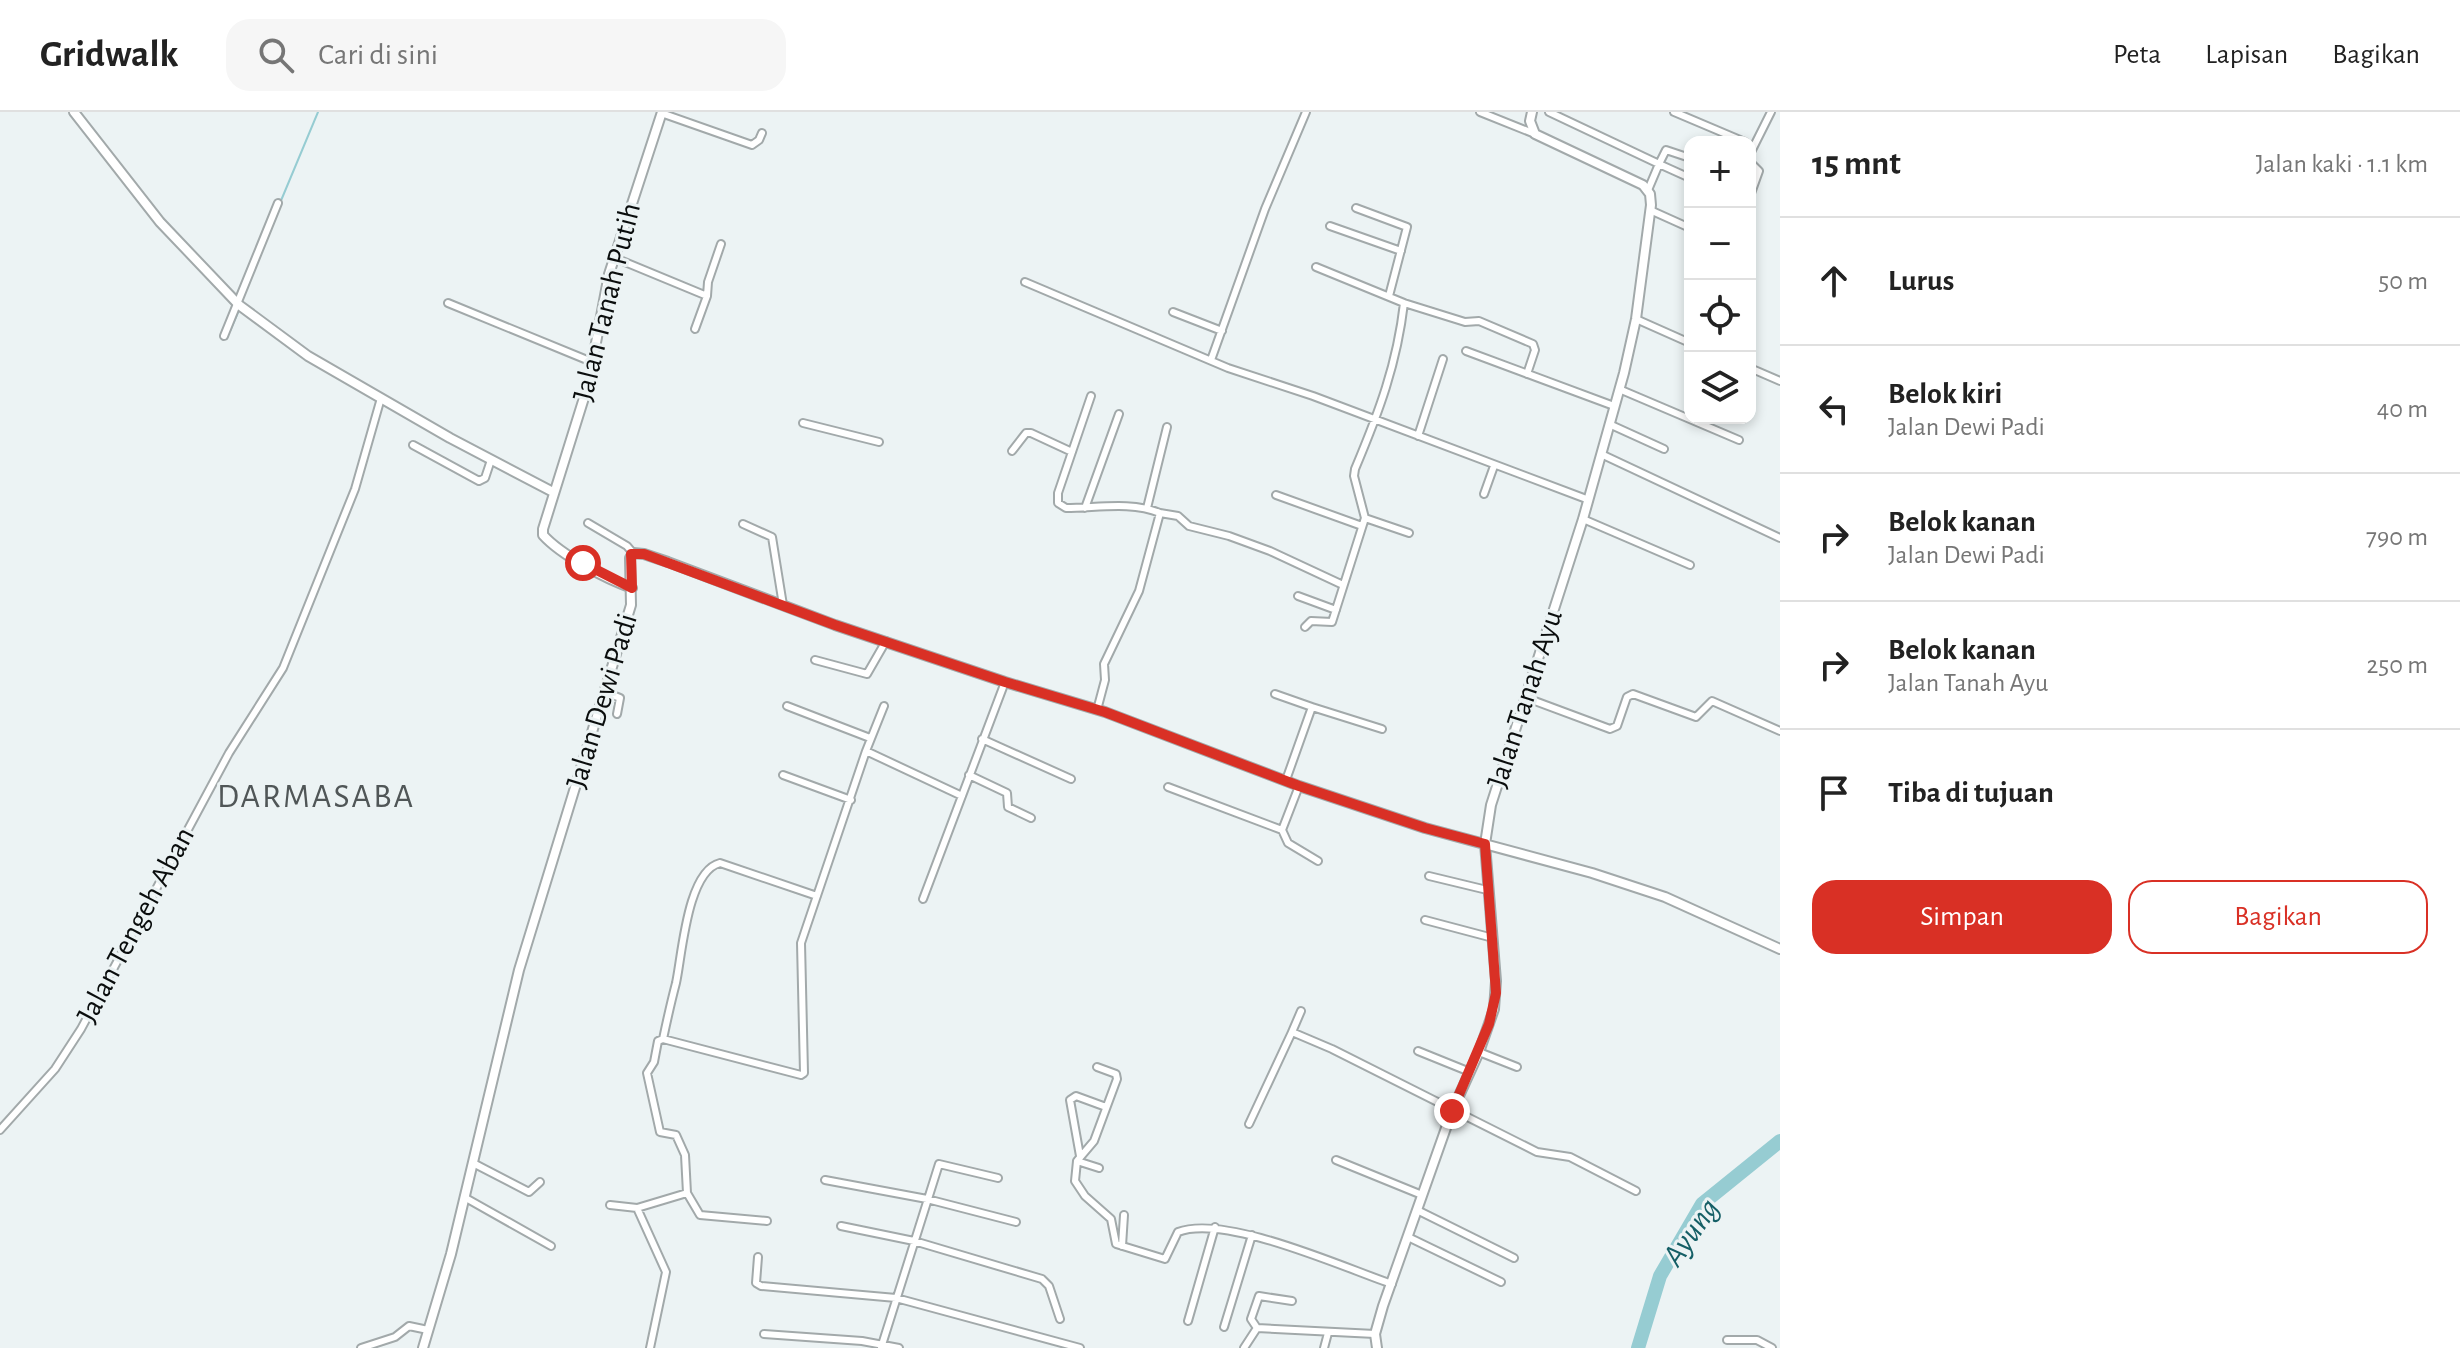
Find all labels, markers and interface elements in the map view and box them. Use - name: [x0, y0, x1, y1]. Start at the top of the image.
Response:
- search box: [226, 19, 786, 91]
- icon: search: [254, 33, 298, 77]
- text: Gridwalk: [40, 36, 178, 74]
- text: Cari di sini: [318, 40, 438, 70]
- text: Peta: [2113, 41, 2161, 69]
- text: Lapisan: [2205, 41, 2288, 69]
- text: Bagikan: [2332, 41, 2420, 69]
- map controls: [1684, 136, 1756, 424]
- button: +: [1684, 136, 1756, 208]
- text: 15 mnt: [1812, 147, 1901, 181]
- text: Jalan kaki · 1.1 km: [2256, 151, 2428, 177]
- street label: Jalan Tanah Putih: [568, 200, 646, 404]
- button: −: [1684, 208, 1756, 280]
- icon: ahead: [1812, 259, 1856, 303]
- text: Lurus: [1888, 266, 1954, 296]
- text: 50 m: [2378, 268, 2428, 294]
- button: locate: [1684, 280, 1756, 352]
- button: layers: [1684, 352, 1756, 424]
- text: Belok kiri: [1888, 379, 2002, 409]
- icon: left: [1812, 387, 1856, 431]
- text: 40 m: [2377, 396, 2428, 422]
- text: Jalan Dewi Padi: [1888, 414, 2045, 440]
- text: Belok kanan: [1888, 507, 2036, 537]
- icon: right: [1812, 515, 1856, 559]
- text: 790 m: [2366, 524, 2428, 550]
- text: Jalan Dewi Padi: [1888, 542, 2045, 568]
- route start: [565, 545, 601, 581]
- street label: Jalan Tanah Ayu: [1482, 606, 1568, 792]
- street label: Jalan Dewi Padi: [561, 610, 643, 792]
- text: Belok kanan: [1888, 635, 2036, 665]
- icon: right: [1812, 643, 1856, 687]
- text: 250 m: [2366, 652, 2428, 678]
- text: Jalan Tanah Ayu: [1888, 670, 2048, 696]
- icon: arrive: [1812, 771, 1856, 815]
- text: Tiba di tujuan: [1888, 778, 2054, 808]
- district label: DARMASABA: [217, 780, 415, 814]
- street label: Jalan Tengeh Aban: [72, 822, 200, 1028]
- button: Simpan: [1812, 880, 2112, 954]
- button: Bagikan: [2128, 880, 2428, 954]
- route end: [1434, 1093, 1470, 1129]
- water label: Ayung: [1656, 1192, 1725, 1272]

